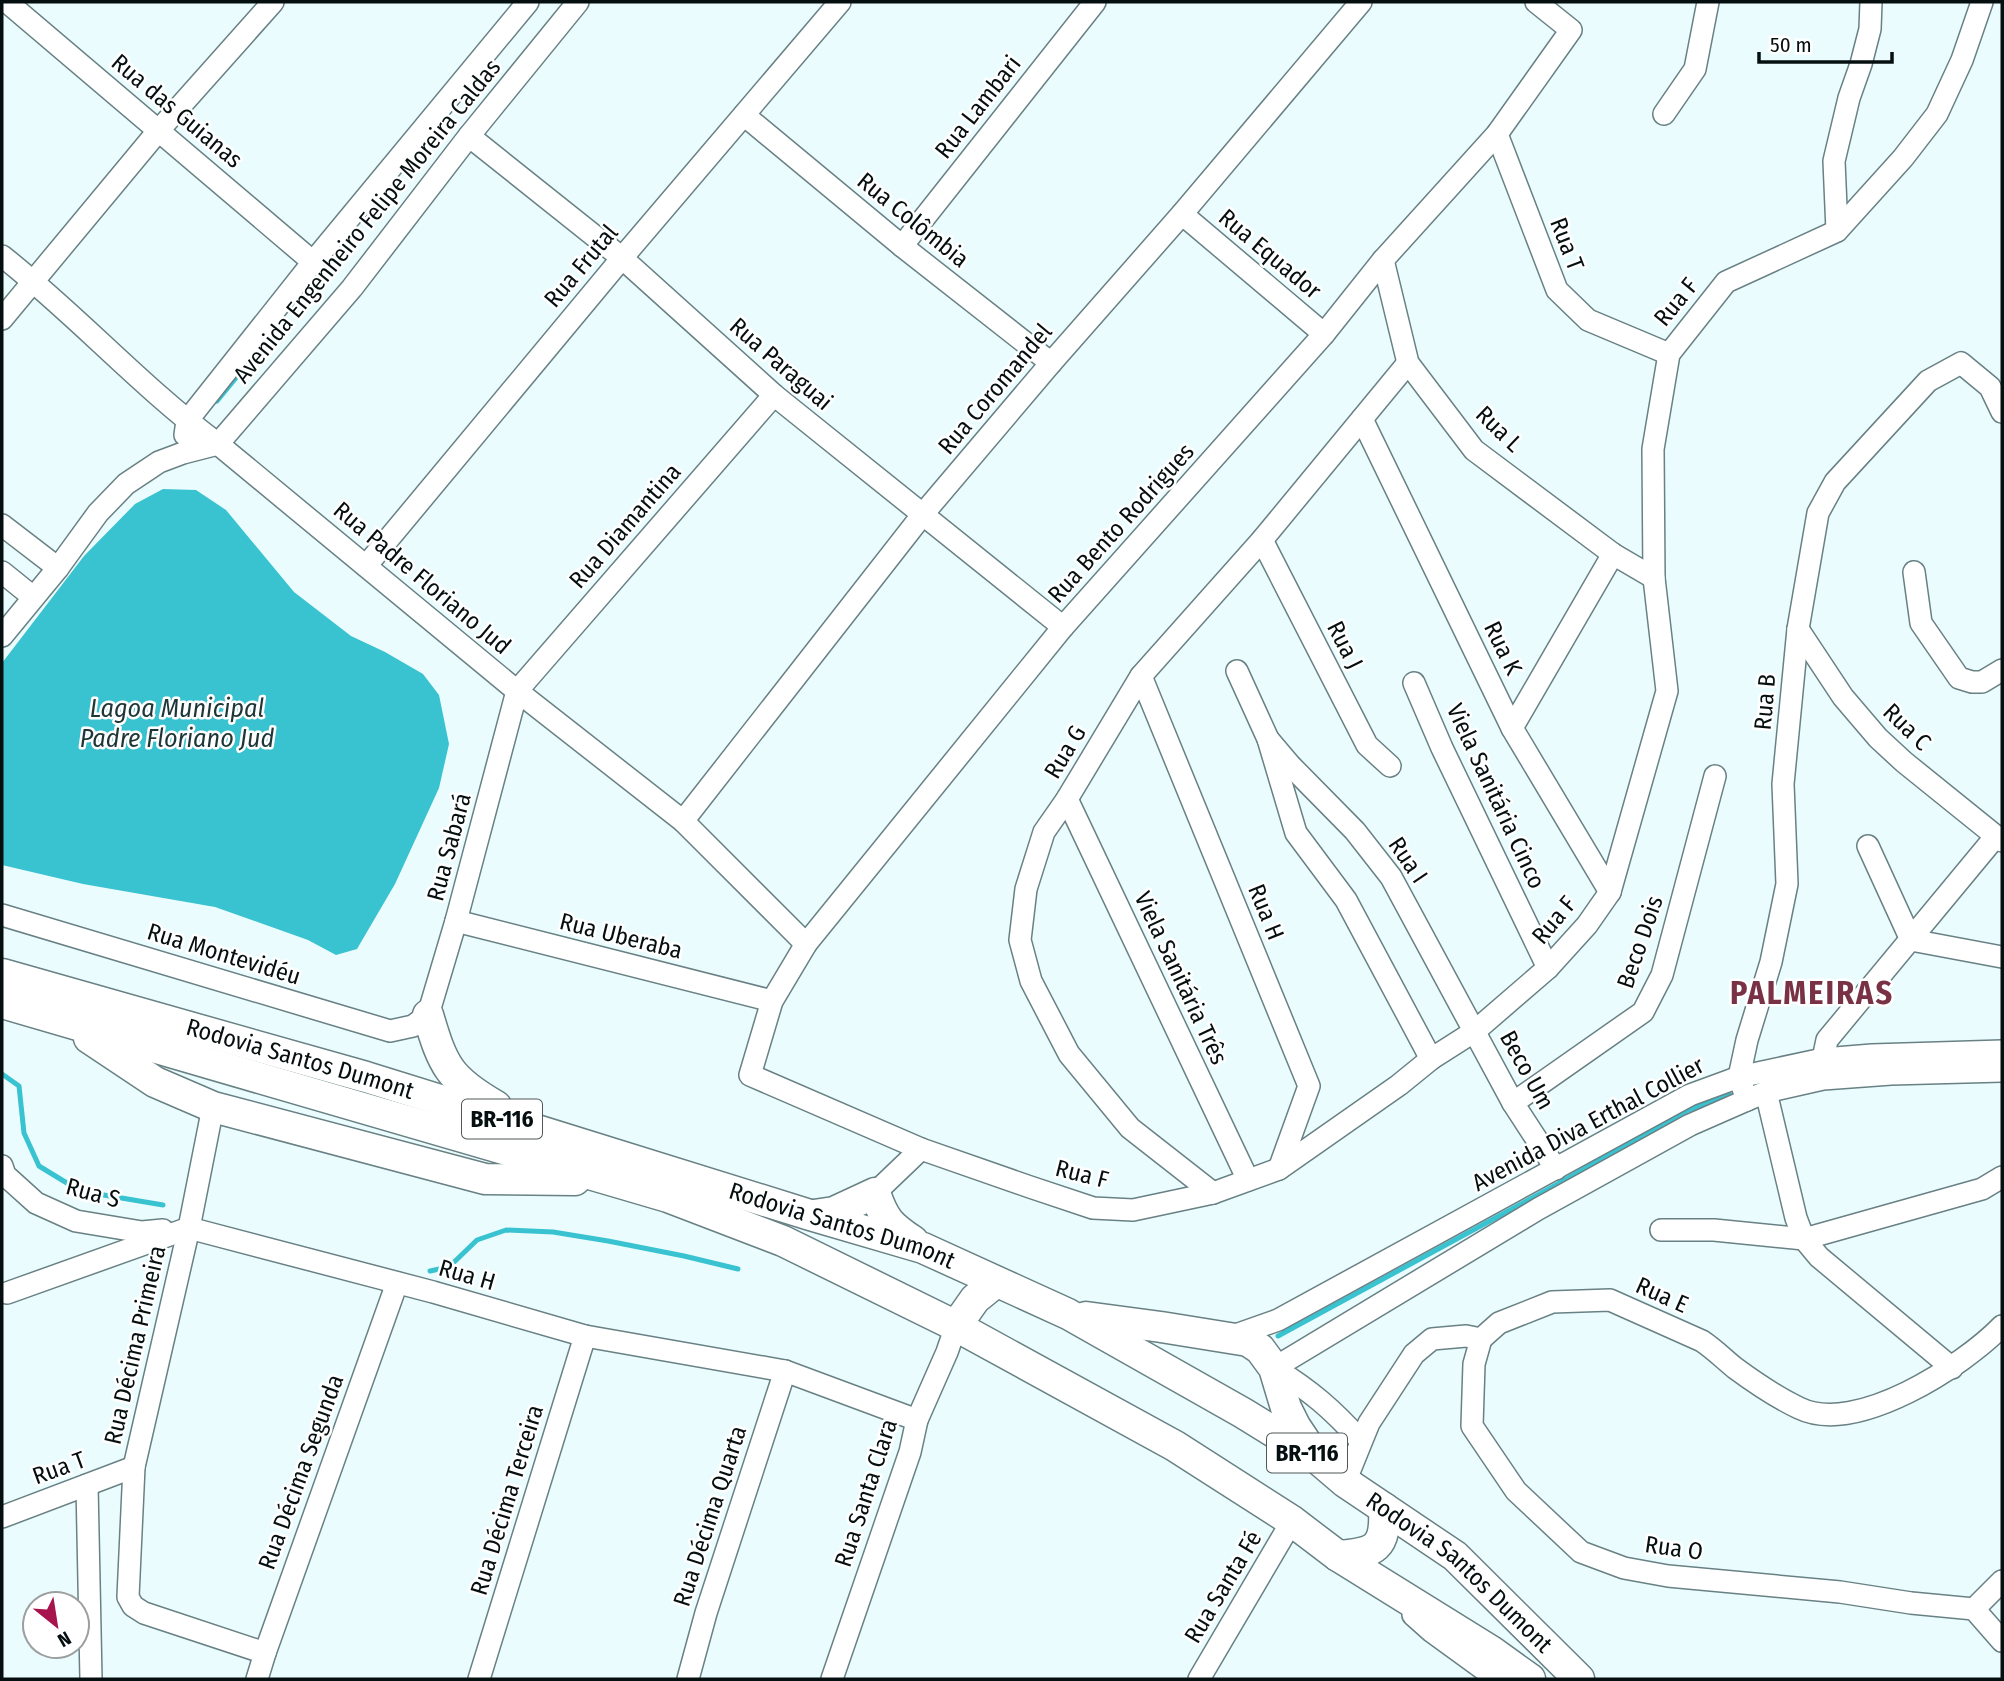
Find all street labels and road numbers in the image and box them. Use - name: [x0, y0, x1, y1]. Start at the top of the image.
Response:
- street label: Rua das Guianas: [106, 48, 248, 174]
- street label: Rua Lambari: [929, 50, 1027, 164]
- street label: Avenida Engenheiro Felipe Moreira Caldas: [228, 53, 506, 389]
- street label: Rua Colômbia: [852, 167, 974, 273]
- street label: Rua Equador: [1213, 203, 1327, 305]
- street label: Rua T: [1544, 214, 1590, 274]
- street label: Rua Frutal: [538, 219, 624, 313]
- street label: Rua F: [1648, 272, 1704, 332]
- street label: Rua Paraguai: [724, 312, 838, 416]
- street label: Rua Coromandel: [932, 318, 1058, 460]
- street label: Rua L: [1470, 400, 1528, 458]
- street label: Rua Bento Rodrigues: [1042, 438, 1200, 608]
- street label: Rua Diamantina: [563, 458, 687, 594]
- street label: Rua Padre Floriano Jud: [328, 496, 516, 660]
- street label: Rua J: [1321, 617, 1369, 673]
- street label: Rua K: [1478, 617, 1528, 679]
- street label: Rua B: [1749, 673, 1781, 731]
- street label: Rua C: [1877, 698, 1937, 756]
- street label: Viela Sanitária Cinco: [1441, 699, 1551, 893]
- street label: Rua G: [1038, 720, 1092, 784]
- street label: Rua Sabará: [421, 790, 477, 904]
- street label: Rua I: [1383, 832, 1433, 888]
- street label: Rua H: [1242, 880, 1290, 944]
- street label: Viela Sanitária Três: [1129, 887, 1233, 1069]
- street label: Rua F: [1526, 890, 1582, 950]
- street label: Beco Dois: [1611, 892, 1669, 992]
- street label: Rua Uberaba: [557, 907, 685, 965]
- street label: Rua Montevidéu: [144, 917, 304, 991]
- street label: Rodovia Santos Dumont: [183, 1013, 417, 1105]
- street label: Beco Um: [1494, 1026, 1560, 1114]
- street label: Avenida Diva Erthal Collier: [1467, 1051, 1709, 1197]
- road number: BR-116: [462, 1100, 542, 1138]
- street label: Rua F: [1053, 1154, 1112, 1194]
- street label: Rua S: [63, 1172, 123, 1214]
- street label: Rodovia Santos Dumont: [726, 1177, 960, 1275]
- street label: Rua Décima Primeira: [98, 1243, 172, 1447]
- street label: Rua H: [435, 1254, 499, 1296]
- street label: Rua E: [1632, 1271, 1692, 1319]
- street label: Rua Décima Segunda: [253, 1371, 349, 1573]
- street label: Rua Décima Terceira: [465, 1401, 549, 1599]
- street label: Rua Santa Clara: [829, 1416, 903, 1570]
- street label: Rua Décima Quarta: [668, 1422, 752, 1610]
- road number: BR-116: [1267, 1434, 1347, 1472]
- street label: Rua T: [29, 1446, 89, 1490]
- street label: Rodovia Santos Dumont: [1361, 1486, 1558, 1659]
- street label: Rua Santa Fé: [1179, 1526, 1267, 1648]
- street label: Rua O: [1643, 1530, 1705, 1566]

